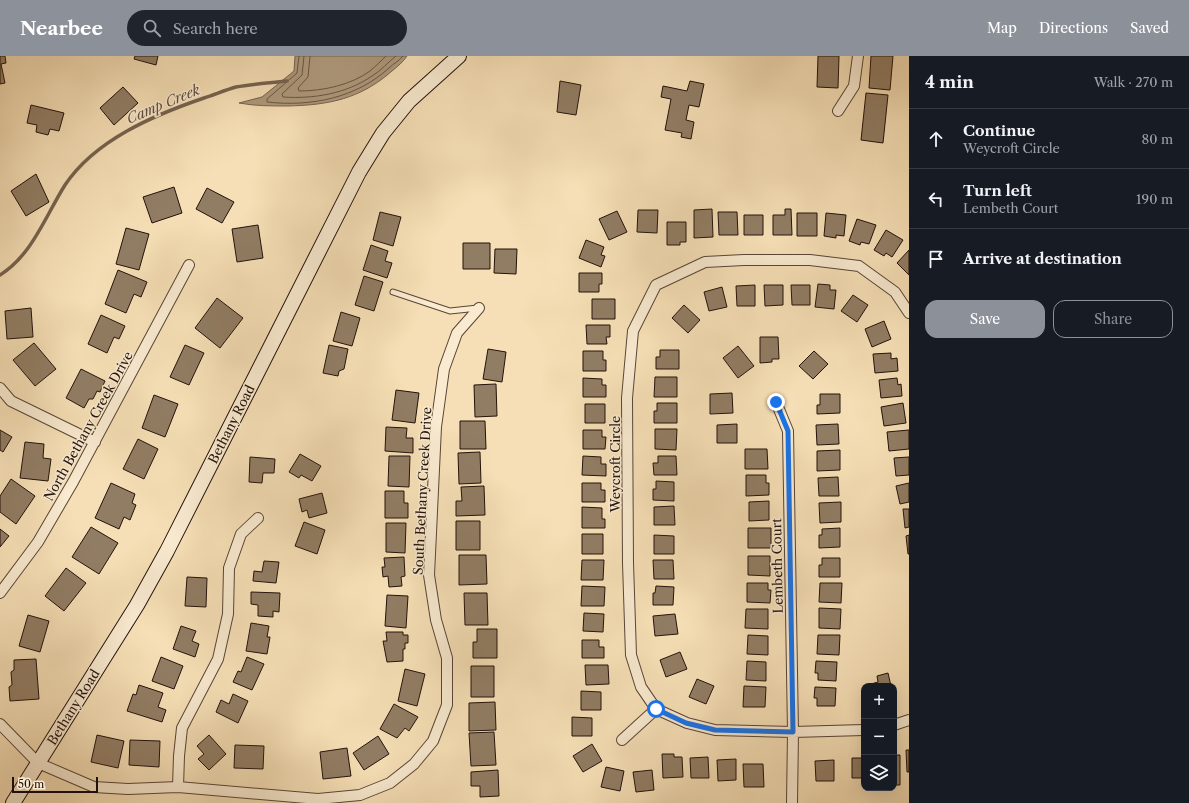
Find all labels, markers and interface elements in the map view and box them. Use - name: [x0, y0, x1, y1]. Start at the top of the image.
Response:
- search box: [127, 10, 407, 46]
- text: Nearbee: [20, 17, 103, 40]
- icon: search: [141, 17, 163, 39]
- text: Search here: [173, 19, 258, 38]
- text: Map: [987, 19, 1017, 37]
- text: Directions: [1039, 19, 1108, 37]
- text: Saved: [1130, 19, 1169, 37]
- text: 4 min: [925, 72, 974, 92]
- text: Walk · 270 m: [1094, 74, 1173, 90]
- water label: Camp Creek: [123, 80, 203, 128]
- text: Continue: [963, 121, 1035, 140]
- icon: ahead: [925, 128, 947, 150]
- text: 80 m: [1141, 131, 1173, 147]
- text: Weycroft Circle: [963, 140, 1060, 156]
- text: Turn left: [963, 181, 1032, 200]
- icon: left: [925, 188, 947, 210]
- text: 190 m: [1136, 191, 1173, 207]
- text: Lembeth Court: [963, 200, 1058, 216]
- icon: arrive: [925, 248, 947, 270]
- text: Arrive at destination: [963, 249, 1122, 268]
- button: Save: [925, 300, 1045, 338]
- button: Share: [1053, 300, 1173, 338]
- street label: North Bethany Creek Drive: [40, 348, 136, 504]
- street label: Bethany Road: [204, 382, 258, 466]
- route end: [767, 393, 785, 411]
- street label: South Bethany Creek Drive: [410, 406, 434, 576]
- street label: Weycroft Circle: [607, 416, 623, 513]
- street label: Lembeth Court: [768, 518, 786, 614]
- street label: Bethany Road: [43, 666, 103, 748]
- map controls: [861, 683, 897, 791]
- button: +: [861, 683, 897, 719]
- route start: [647, 700, 665, 718]
- button: −: [861, 719, 897, 755]
- button: layers: [861, 755, 897, 791]
- scale bar: [12, 775, 98, 794]
- text: 50 m: [18, 777, 44, 791]

